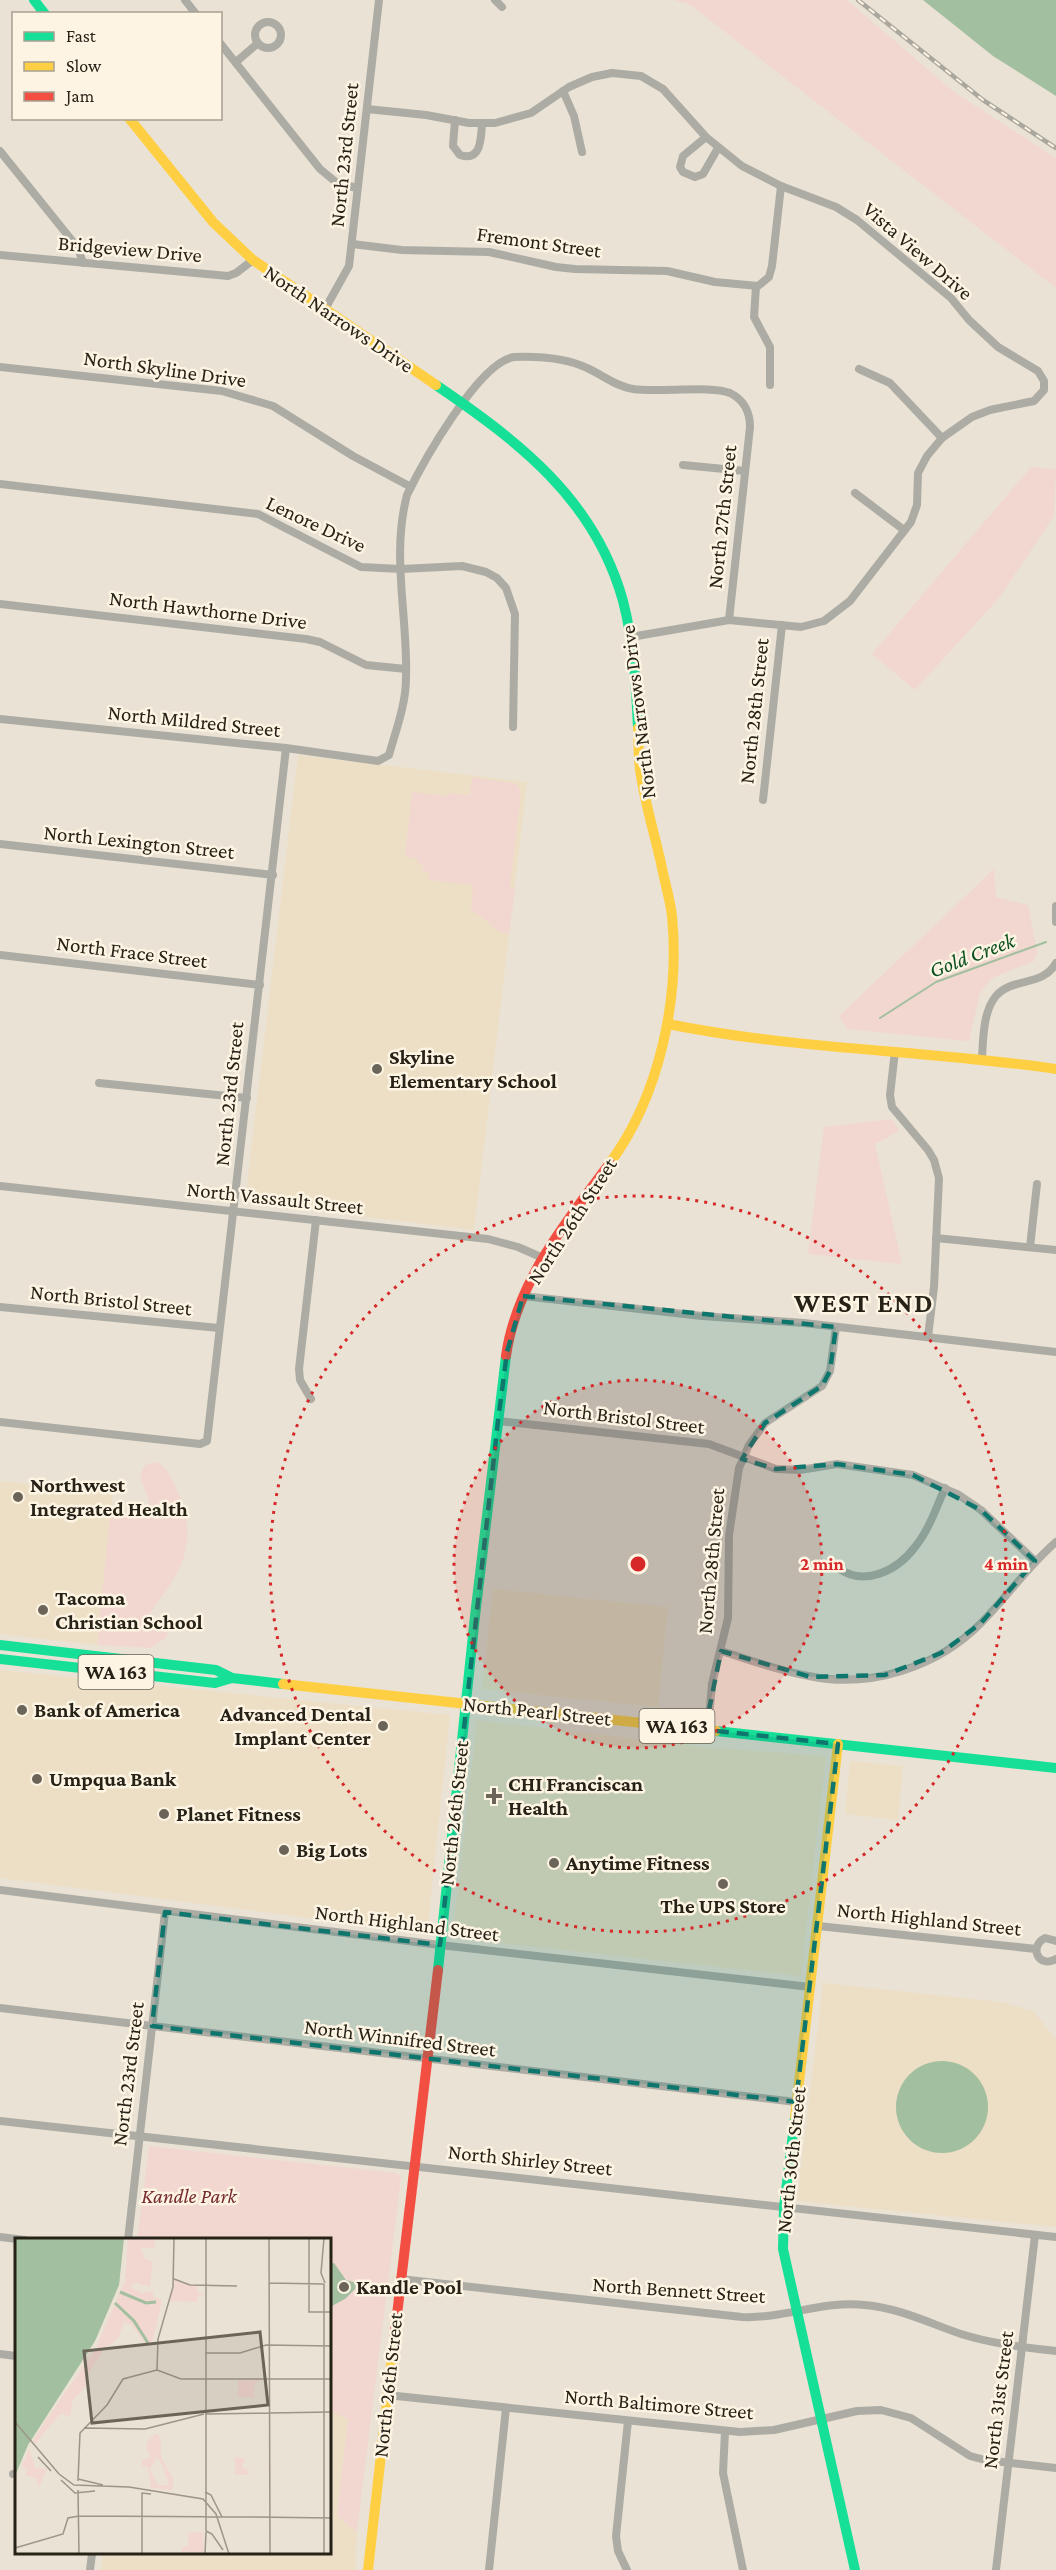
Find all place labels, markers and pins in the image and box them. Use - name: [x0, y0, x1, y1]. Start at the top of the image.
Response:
- place label: Skyline Elementary School: [389, 1045, 557, 1093]
- marker: Skyline Elementary School: [370, 1062, 384, 1076]
- place label: Northwest Integrated Health: [30, 1473, 188, 1521]
- marker: Northwest Integrated Health: [11, 1490, 25, 1504]
- centre of rings: [628, 1554, 648, 1574]
- place label: Tacoma Christian School: [55, 1586, 203, 1634]
- marker: Tacoma Christian School: [36, 1603, 50, 1617]
- place label: Bank of America: [34, 1698, 181, 1722]
- place label: Advanced Dental Implant Center: [219, 1702, 372, 1750]
- marker: Bank of America: [15, 1703, 29, 1717]
- marker: Advanced Dental Implant Center: [376, 1719, 390, 1733]
- place label: Umpqua Bank: [49, 1767, 177, 1791]
- marker: Umpqua Bank: [30, 1772, 44, 1786]
- place label: CHI Franciscan Health: [508, 1772, 643, 1820]
- marker: CHI Franciscan Health: [485, 1787, 503, 1805]
- place label: Planet Fitness: [176, 1802, 301, 1826]
- marker: Planet Fitness: [157, 1807, 171, 1821]
- place label: Big Lots: [296, 1838, 368, 1862]
- marker: Big Lots: [277, 1843, 291, 1857]
- place label: Anytime Fitness: [565, 1851, 710, 1875]
- marker: Anytime Fitness: [547, 1856, 561, 1870]
- marker: The UPS Store: [716, 1877, 730, 1891]
- place label: The UPS Store: [660, 1894, 786, 1918]
- place label: Kandle Pool: [356, 2275, 462, 2299]
- marker: Kandle Pool: [337, 2280, 351, 2294]

